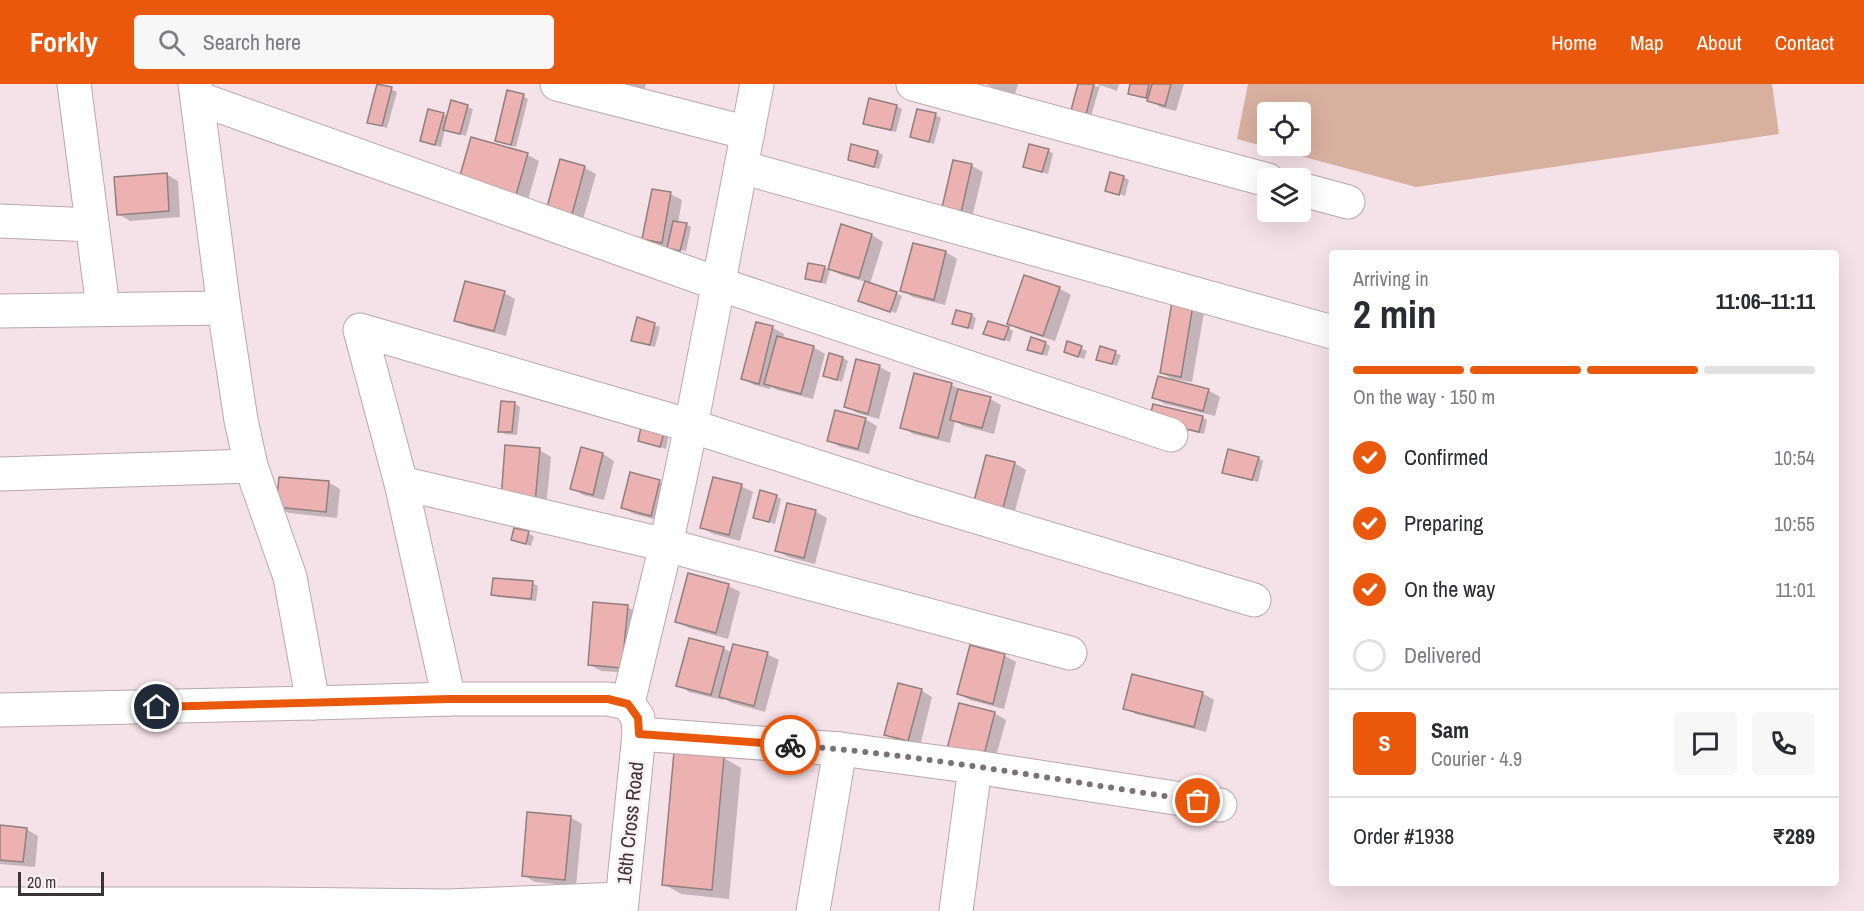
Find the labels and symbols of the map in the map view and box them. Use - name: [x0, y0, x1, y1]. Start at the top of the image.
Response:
- pin: [131, 681, 182, 732]
- courier: [760, 715, 820, 775]
- street label: 16th Cross Road: [610, 760, 649, 886]
- pin: [1172, 775, 1223, 826]
- scale bar: [18, 869, 104, 896]

